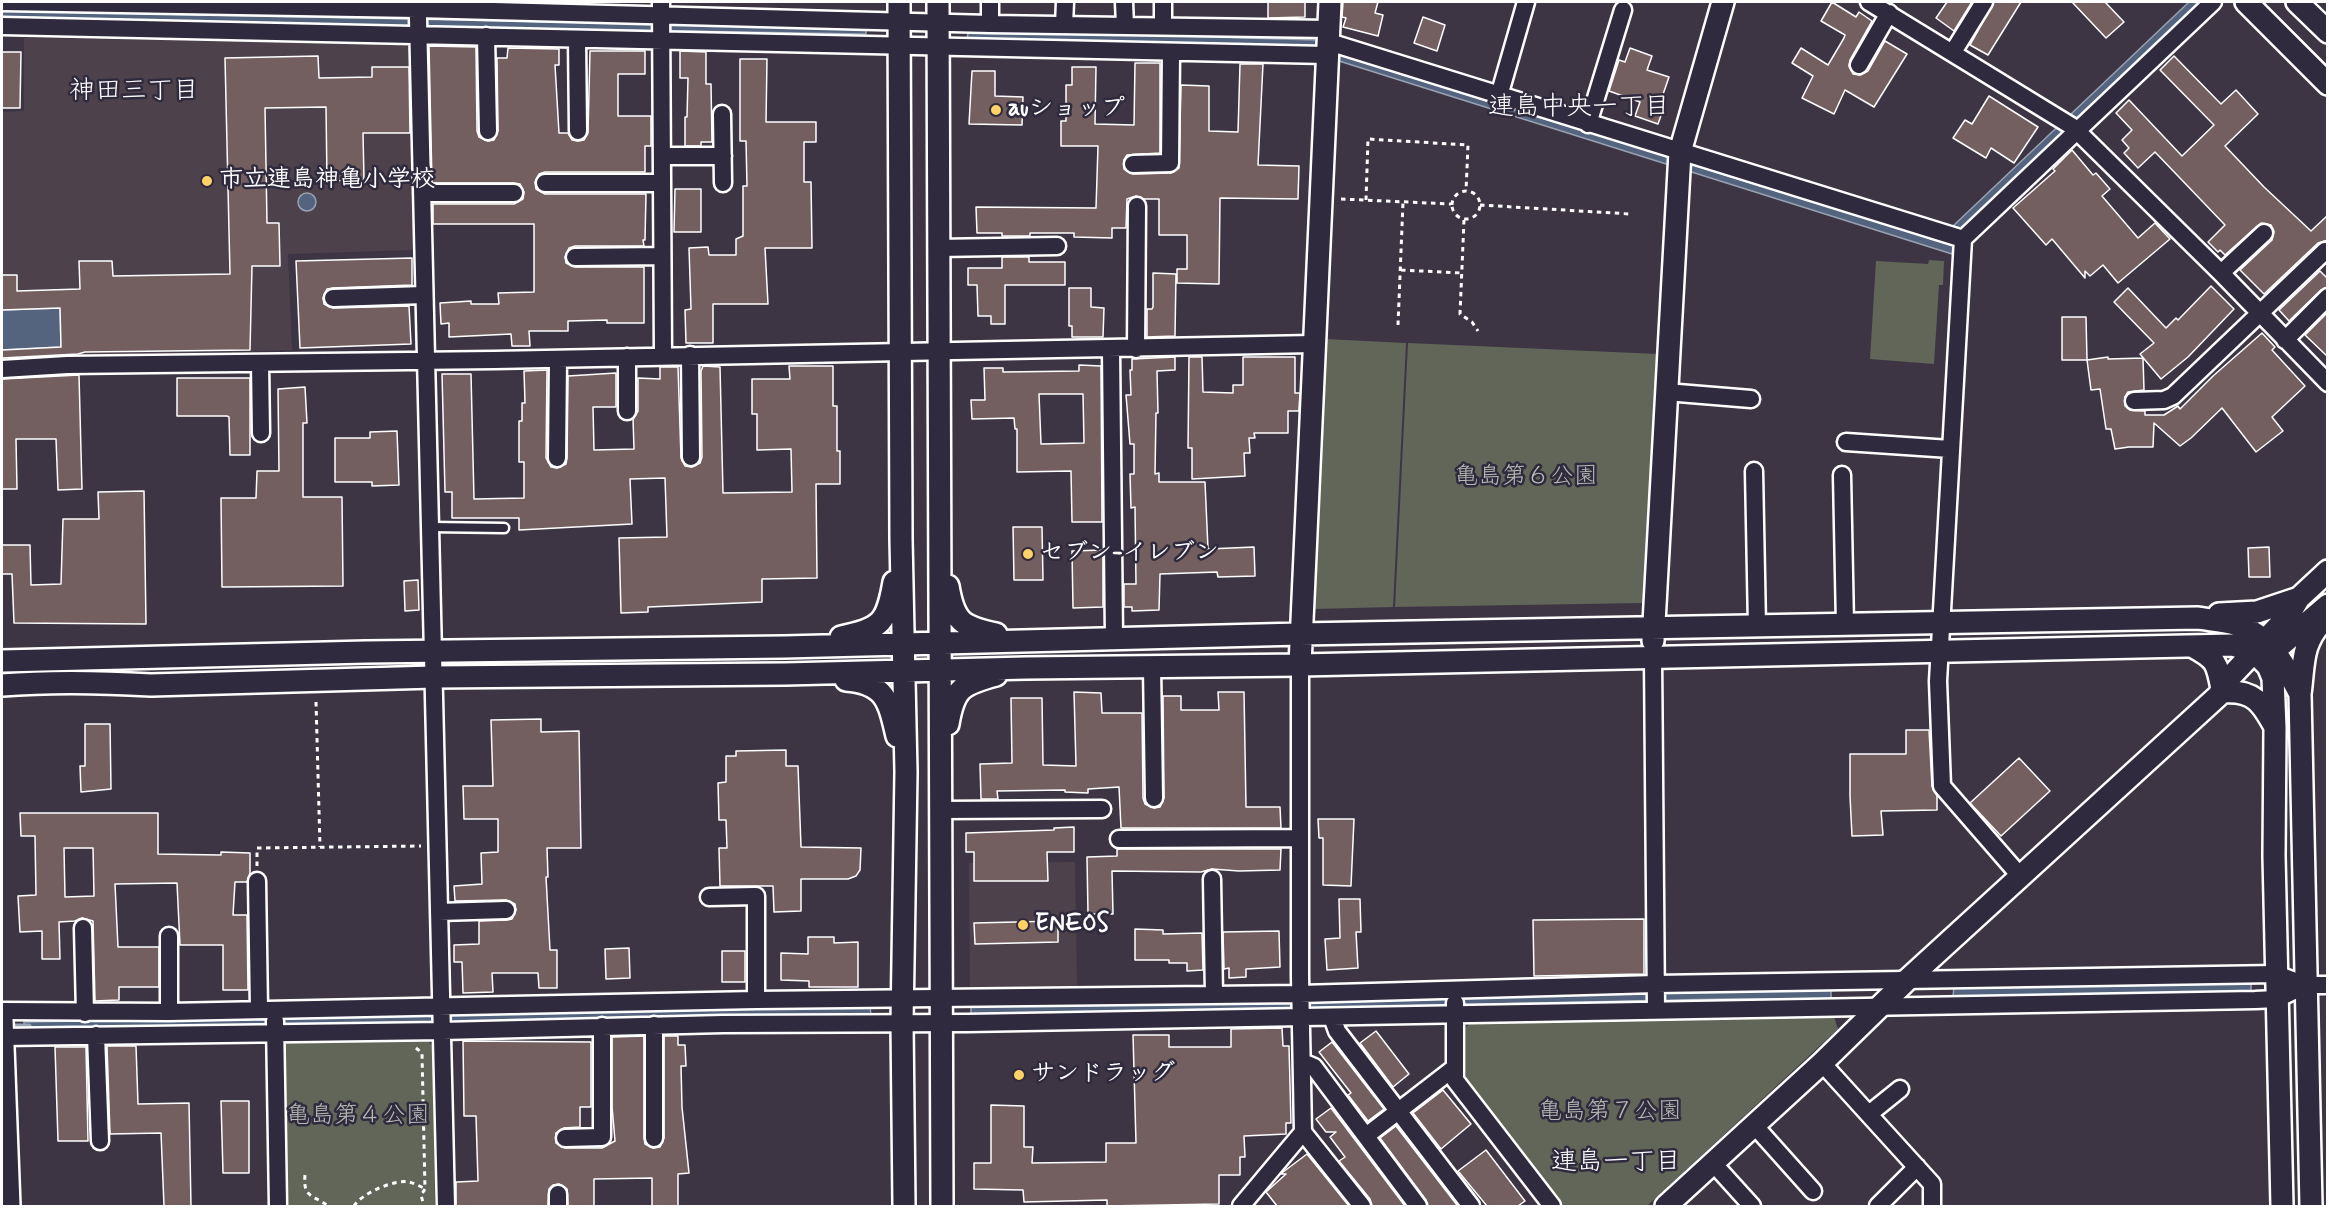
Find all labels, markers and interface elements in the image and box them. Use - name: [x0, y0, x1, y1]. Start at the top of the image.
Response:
- district label: 神田三丁目: [69, 77, 199, 109]
- district label: 連島中央一丁目: [1488, 93, 1670, 125]
- place label: auショップ: [1008, 96, 1125, 124]
- marker: auショップ: [989, 103, 1003, 117]
- place label: 市立連島神亀小学校: [219, 167, 435, 195]
- marker: 市立連島神亀小学校: [200, 174, 214, 188]
- park label: 亀島第６公園: [1454, 464, 1598, 492]
- place label: セブン-イレブン: [1040, 540, 1219, 568]
- marker: セブン-イレブン: [1021, 547, 1035, 561]
- place label: ENEOS: [1035, 911, 1109, 939]
- marker: ENEOS: [1016, 918, 1030, 932]
- place label: サンドラッグ: [1031, 1061, 1175, 1089]
- marker: サンドラッグ: [1012, 1068, 1026, 1082]
- park label: 亀島第７公園: [1538, 1099, 1682, 1127]
- park label: 亀島第４公園: [286, 1103, 430, 1131]
- district label: 連島一丁目: [1551, 1148, 1681, 1180]

